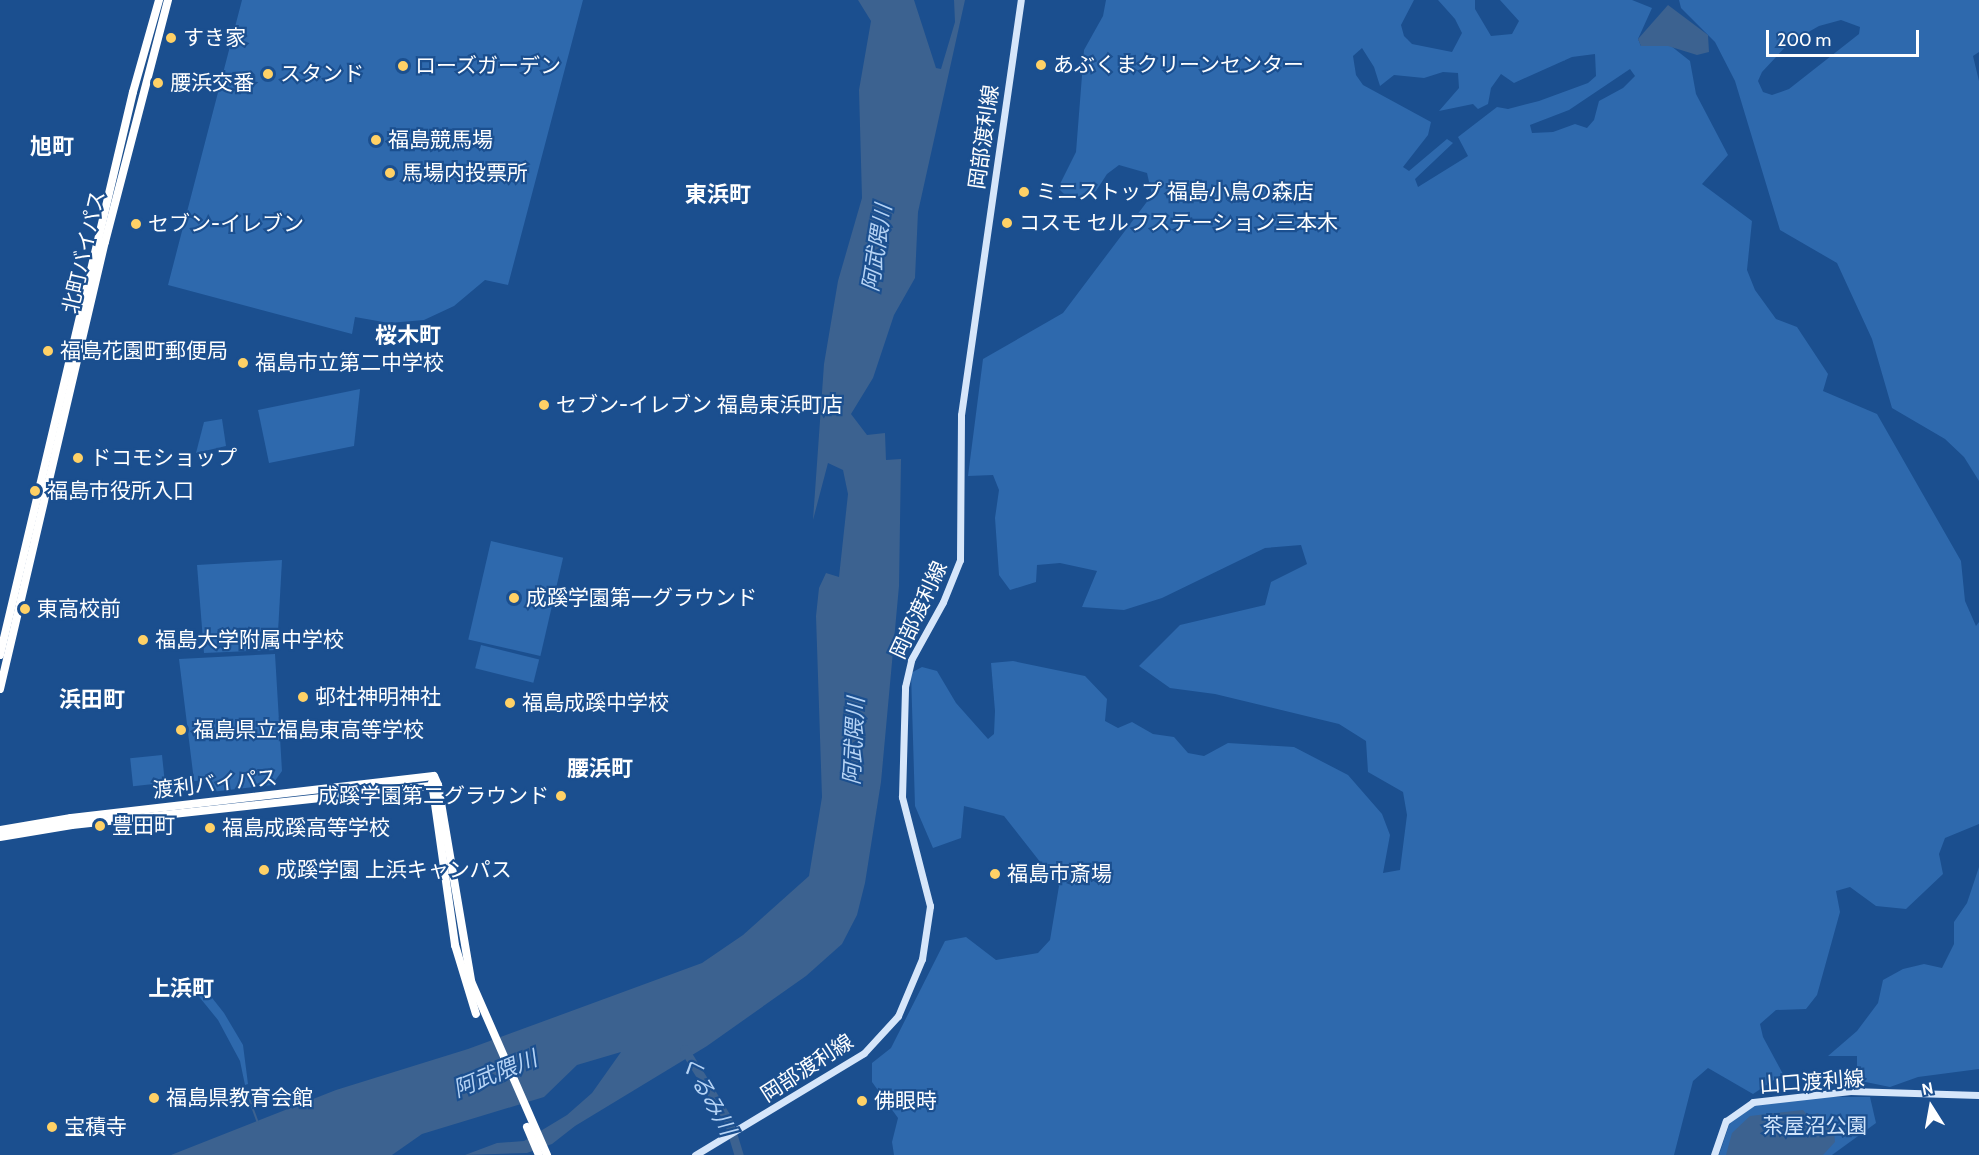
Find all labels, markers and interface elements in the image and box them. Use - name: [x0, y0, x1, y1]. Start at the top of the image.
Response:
- scale bar: [1769, 18, 1922, 56]
- place label: すき家: [183, 25, 246, 51]
- text: 200 m: [1777, 29, 1831, 51]
- marker: すき家: [164, 31, 178, 45]
- place label: あぶくまクリーンセンター: [1053, 52, 1305, 78]
- place label: ローズガーデン: [415, 53, 562, 79]
- marker: あぶくまクリーンセンター: [1034, 58, 1048, 72]
- marker: ローズガーデン: [396, 59, 410, 73]
- place label: スタンド: [280, 61, 364, 87]
- marker: スタンド: [261, 67, 275, 81]
- place label: 腰浜交番: [170, 70, 254, 96]
- marker: 腰浜交番: [151, 76, 165, 90]
- street label: 岡部渡利線: [964, 83, 1004, 191]
- place label: 福島競馬場: [388, 127, 493, 153]
- marker: 福島競馬場: [369, 133, 383, 147]
- district label: 旭町: [30, 134, 74, 160]
- place label: 馬場内投票所: [402, 160, 528, 186]
- marker: 馬場内投票所: [383, 166, 397, 180]
- place label: ミニストップ 福島小鳥の森店: [1036, 179, 1314, 205]
- district label: 東浜町: [685, 182, 751, 208]
- marker: ミニストップ 福島小鳥の森店: [1017, 185, 1031, 199]
- street label: 北町バイパス: [58, 188, 110, 316]
- water label: 阿武隈川: [857, 202, 897, 294]
- place label: コスモ セルフステーション三本木: [1019, 210, 1339, 236]
- place label: セブン-イレブン: [148, 211, 304, 237]
- marker: コスモ セルフステーション三本木: [1000, 216, 1014, 230]
- marker: セブン-イレブン: [129, 217, 143, 231]
- district label: 桜木町: [375, 323, 441, 349]
- place label: 福島花園町郵便局: [60, 338, 228, 364]
- marker: 福島花園町郵便局: [41, 344, 55, 358]
- place label: 福島市立第二中学校: [255, 350, 444, 376]
- marker: 福島市立第二中学校: [236, 356, 250, 370]
- place label: セブン-イレブン 福島東浜町店: [556, 392, 843, 418]
- marker: セブン-イレブン 福島東浜町店: [537, 398, 551, 412]
- place label: ドコモショップ: [90, 445, 237, 471]
- marker: ドコモショップ: [71, 451, 85, 465]
- place label: 福島市役所入口: [47, 478, 194, 504]
- marker: 福島市役所入口: [28, 484, 42, 498]
- street label: 岡部渡利線: [885, 557, 953, 663]
- place label: 成蹊学園第一グラウンド: [526, 585, 757, 611]
- marker: 成蹊学園第一グラウンド: [507, 591, 521, 605]
- place label: 東高校前: [37, 596, 121, 622]
- marker: 東高校前: [18, 602, 32, 616]
- place label: 福島大学附属中学校: [155, 627, 344, 653]
- marker: 福島大学附属中学校: [136, 633, 150, 647]
- place label: 邨社神明神社: [315, 684, 441, 710]
- district label: 浜田町: [59, 687, 125, 713]
- marker: 邨社神明神社: [296, 690, 310, 704]
- place label: 福島成蹊中学校: [522, 690, 669, 716]
- marker: 福島成蹊中学校: [503, 696, 517, 710]
- water label: 阿武隈川: [839, 696, 869, 786]
- place label: 福島県立福島東高等学校: [193, 717, 424, 743]
- marker: 福島県立福島東高等学校: [174, 723, 188, 737]
- district label: 腰浜町: [567, 756, 633, 782]
- street label: 渡利バイパス: [151, 765, 279, 803]
- place label: 成蹊学園第二グラウンド: [318, 783, 549, 809]
- marker: 成蹊学園第二グラウンド: [554, 789, 568, 803]
- place label: 豊田町: [112, 813, 175, 839]
- place label: 福島成蹊高等学校: [222, 815, 390, 841]
- marker: 豊田町: [93, 819, 107, 833]
- marker: 福島成蹊高等学校: [203, 821, 217, 835]
- place label: 成蹊学園 上浜キャンパス: [276, 857, 512, 883]
- place label: 福島市斎場: [1007, 861, 1112, 887]
- marker: 成蹊学園 上浜キャンパス: [257, 863, 271, 877]
- marker: 福島市斎場: [988, 867, 1002, 881]
- district label: 上浜町: [148, 976, 214, 1002]
- street label: 岡部渡利線: [756, 1029, 858, 1107]
- water label: 阿武隈川: [449, 1045, 541, 1103]
- water label: くるみ川: [675, 1050, 741, 1140]
- street label: 山口渡利線: [1759, 1066, 1865, 1098]
- north arrow: [1901, 1077, 1961, 1137]
- text: N: [1920, 1078, 1935, 1099]
- place label: 福島県教育会館: [166, 1085, 313, 1111]
- place label: 佛眼時: [874, 1088, 937, 1114]
- marker: 福島県教育会館: [147, 1091, 161, 1105]
- marker: 佛眼時: [855, 1094, 869, 1108]
- park label: 茶屋沼公園: [1763, 1113, 1867, 1139]
- place label: 宝積寺: [64, 1114, 127, 1140]
- marker: 宝積寺: [45, 1120, 59, 1134]

